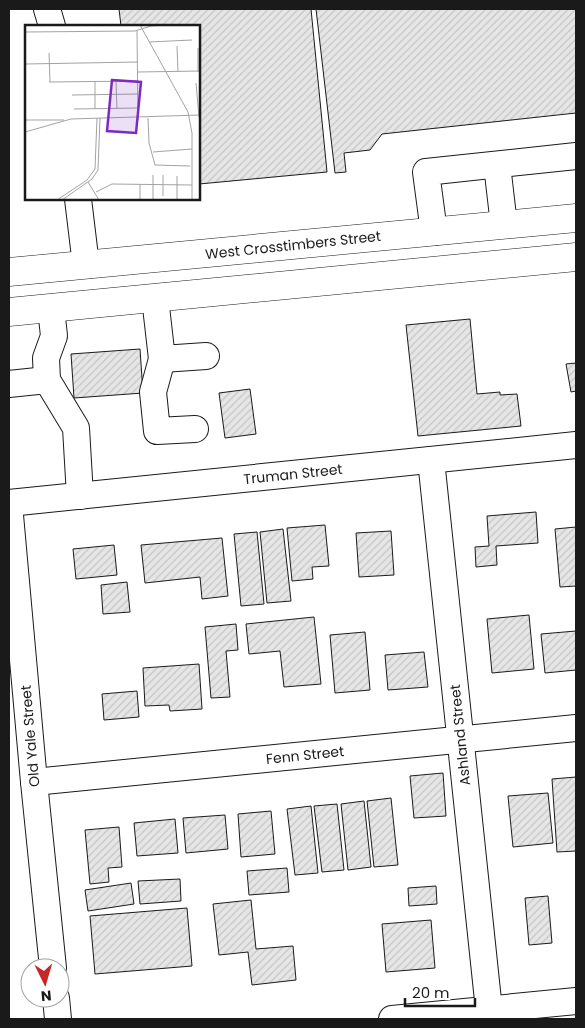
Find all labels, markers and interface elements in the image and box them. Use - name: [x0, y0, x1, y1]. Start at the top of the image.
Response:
- inset map: [25, 25, 200, 200]
- street label: West Crosstimbers Street: [204, 226, 382, 264]
- street label: Truman Street: [243, 459, 343, 489]
- street label: Ashland Street: [445, 683, 475, 787]
- street label: Old Yale Street: [16, 684, 44, 788]
- street label: Fenn Street: [265, 741, 345, 769]
- north arrow: [20, 958, 70, 1008]
- scale bar: [405, 976, 475, 1008]
- text: 20 m: [412, 982, 450, 1003]
- text: N: [40, 986, 52, 1006]

